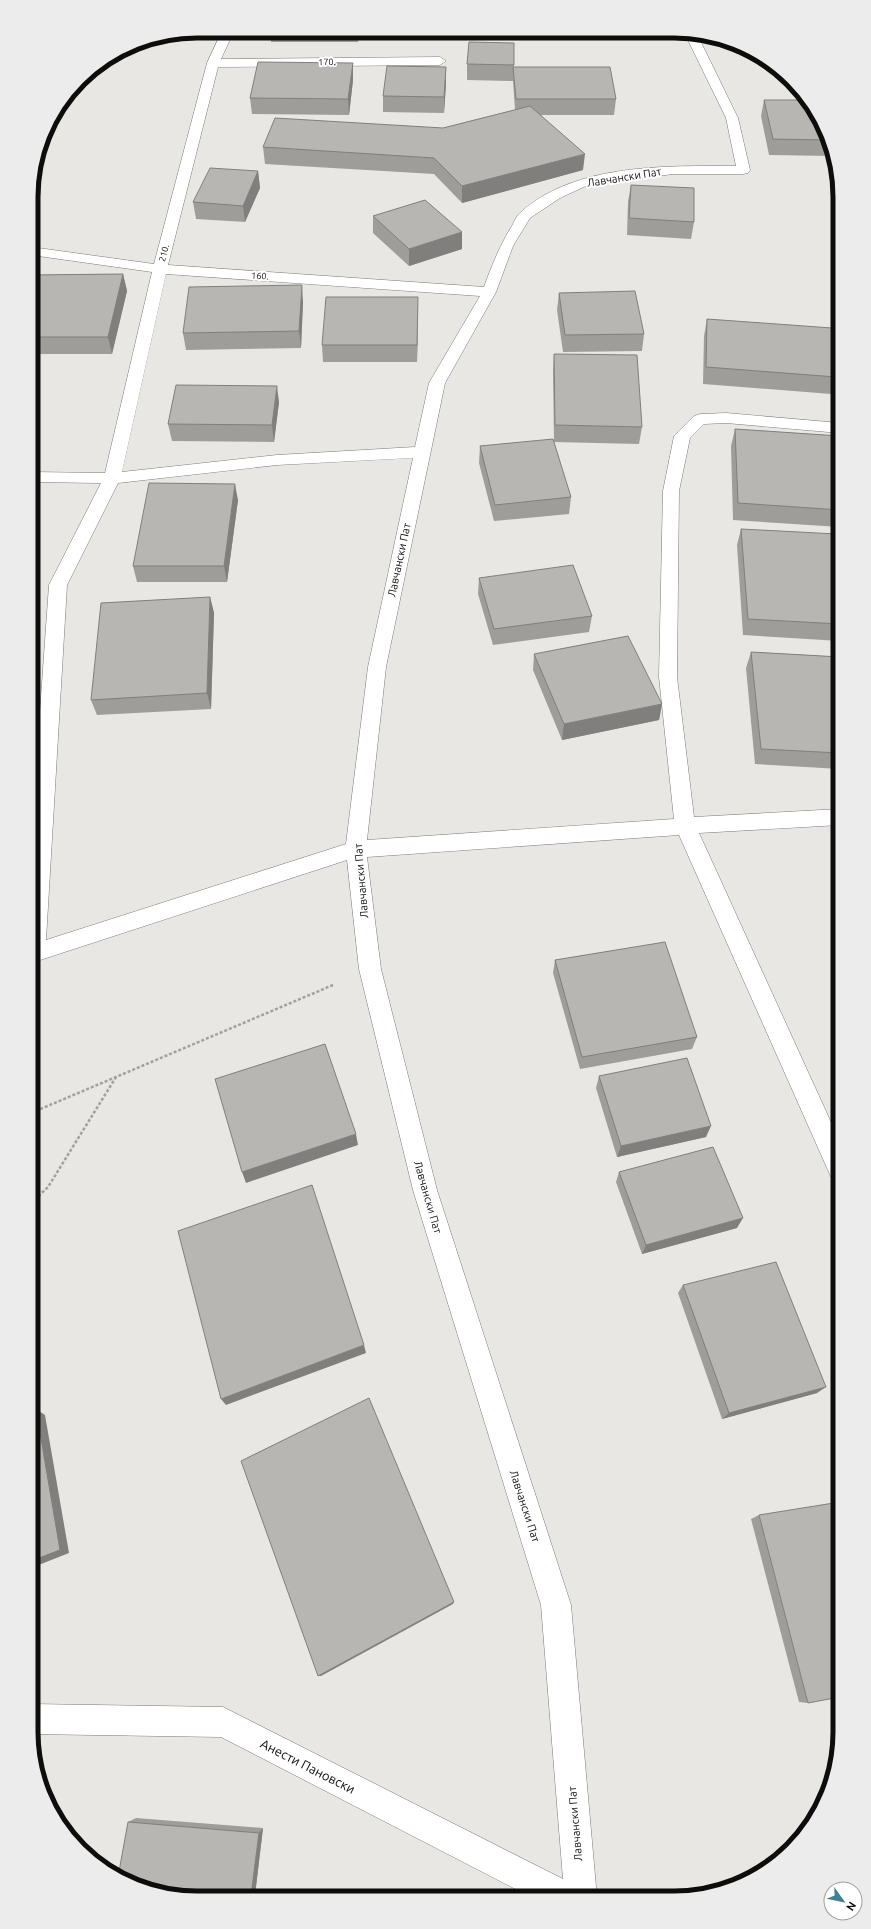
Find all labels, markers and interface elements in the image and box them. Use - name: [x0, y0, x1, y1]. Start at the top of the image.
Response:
- street label: 170.: [318, 57, 336, 67]
- street label: Лавчански Пат: [586, 165, 662, 189]
- street label: 210.: [157, 243, 171, 263]
- street label: 160.: [251, 270, 269, 282]
- street label: Лавчански Пат: [385, 522, 413, 598]
- street label: Лавчански Пат: [352, 843, 370, 919]
- street label: Лавчански Пат: [412, 1159, 444, 1235]
- street label: Лавчански Пат: [508, 1468, 542, 1544]
- street label: Анести Пановски: [258, 1736, 358, 1796]
- street label: Лавчански Пат: [566, 1786, 584, 1862]
- north arrow: [823, 1881, 863, 1921]
- text: N: [844, 1900, 859, 1913]

